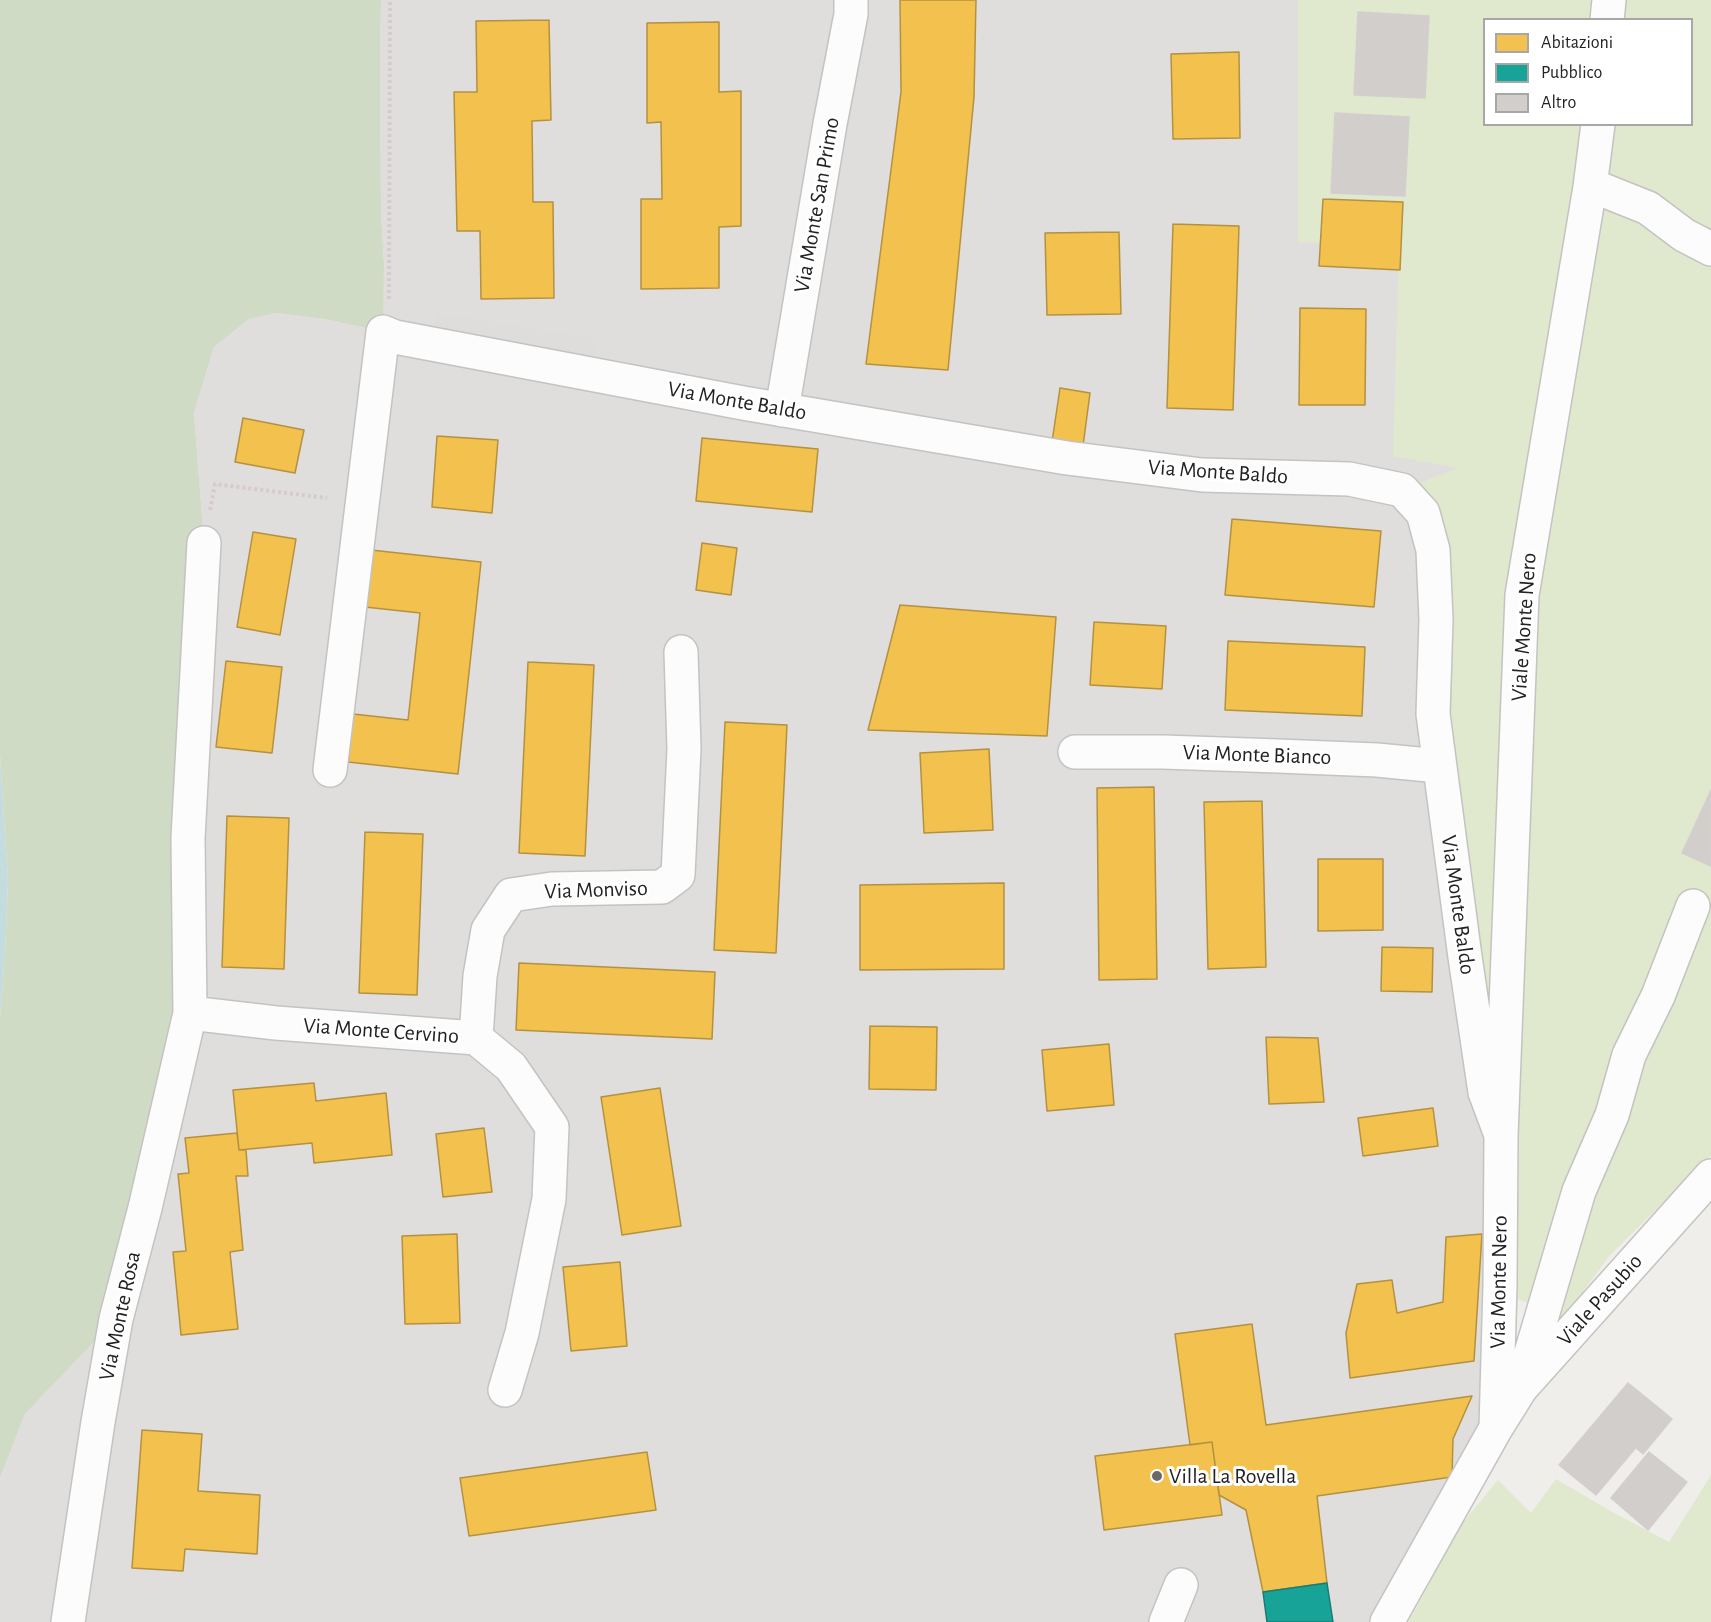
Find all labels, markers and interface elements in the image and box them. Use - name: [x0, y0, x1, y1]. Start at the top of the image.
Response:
- legend: [1483, 18, 1693, 126]
- text: Abitazioni: [1541, 34, 1613, 52]
- text: Pubblico: [1541, 64, 1602, 82]
- text: Altro: [1541, 94, 1576, 112]
- street label: Via Monte San Primo: [789, 115, 845, 295]
- street label: Via Monte Baldo: [666, 376, 808, 426]
- street label: Via Monte Baldo: [1147, 454, 1289, 490]
- street label: Viale Monte Nero: [1506, 552, 1542, 702]
- street label: Via Monte Bianco: [1182, 739, 1332, 771]
- street label: Via Monte Baldo: [1435, 834, 1481, 976]
- street label: Via Monviso: [544, 875, 648, 905]
- street label: Via Monte Cervino: [302, 1012, 460, 1050]
- street label: Via Monte Nero: [1485, 1215, 1513, 1349]
- street label: Viale Pasubio: [1552, 1248, 1648, 1352]
- street label: Via Monte Rosa: [93, 1249, 147, 1383]
- place label: Villa La Rovella: [1169, 1463, 1296, 1489]
- marker: Villa La Rovella: [1150, 1469, 1164, 1483]

